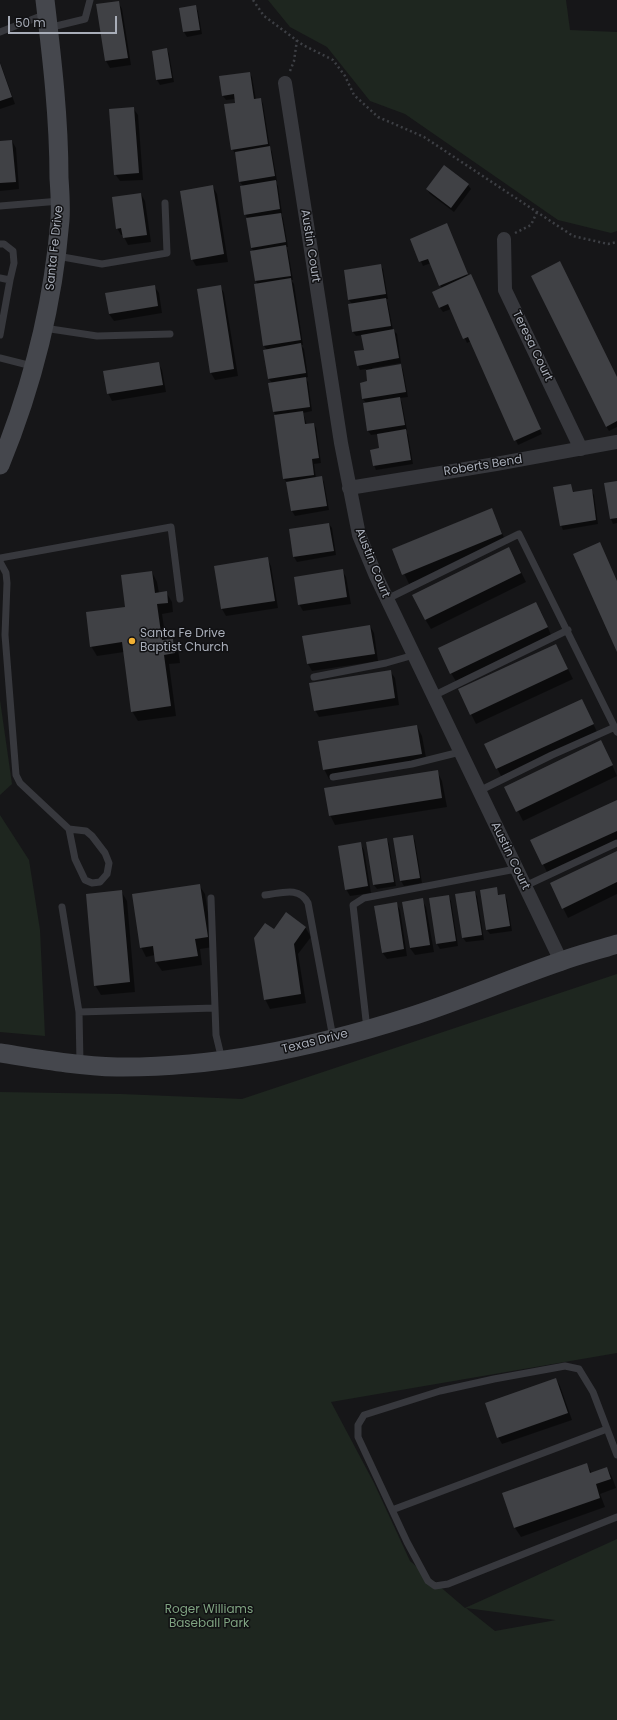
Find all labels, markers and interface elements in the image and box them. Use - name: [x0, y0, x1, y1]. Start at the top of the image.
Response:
- scale bar: [10, 8, 119, 34]
- text: 50 m: [15, 14, 46, 31]
- street label: Santa Fe Drive: [43, 205, 67, 291]
- street label: Austin Court: [297, 208, 323, 284]
- street label: Teresa Court: [509, 308, 555, 384]
- street label: Roberts Bend: [443, 453, 523, 479]
- street label: Austin Court: [352, 526, 392, 600]
- place label: Santa Fe Drive Baptist Church: [140, 627, 229, 655]
- marker: Santa Fe Drive Baptist Church: [127, 636, 137, 646]
- street label: Austin Court: [487, 820, 533, 892]
- street label: Texas Drive: [281, 1027, 349, 1057]
- park label: Roger Williams Baseball Park: [165, 1603, 253, 1631]

